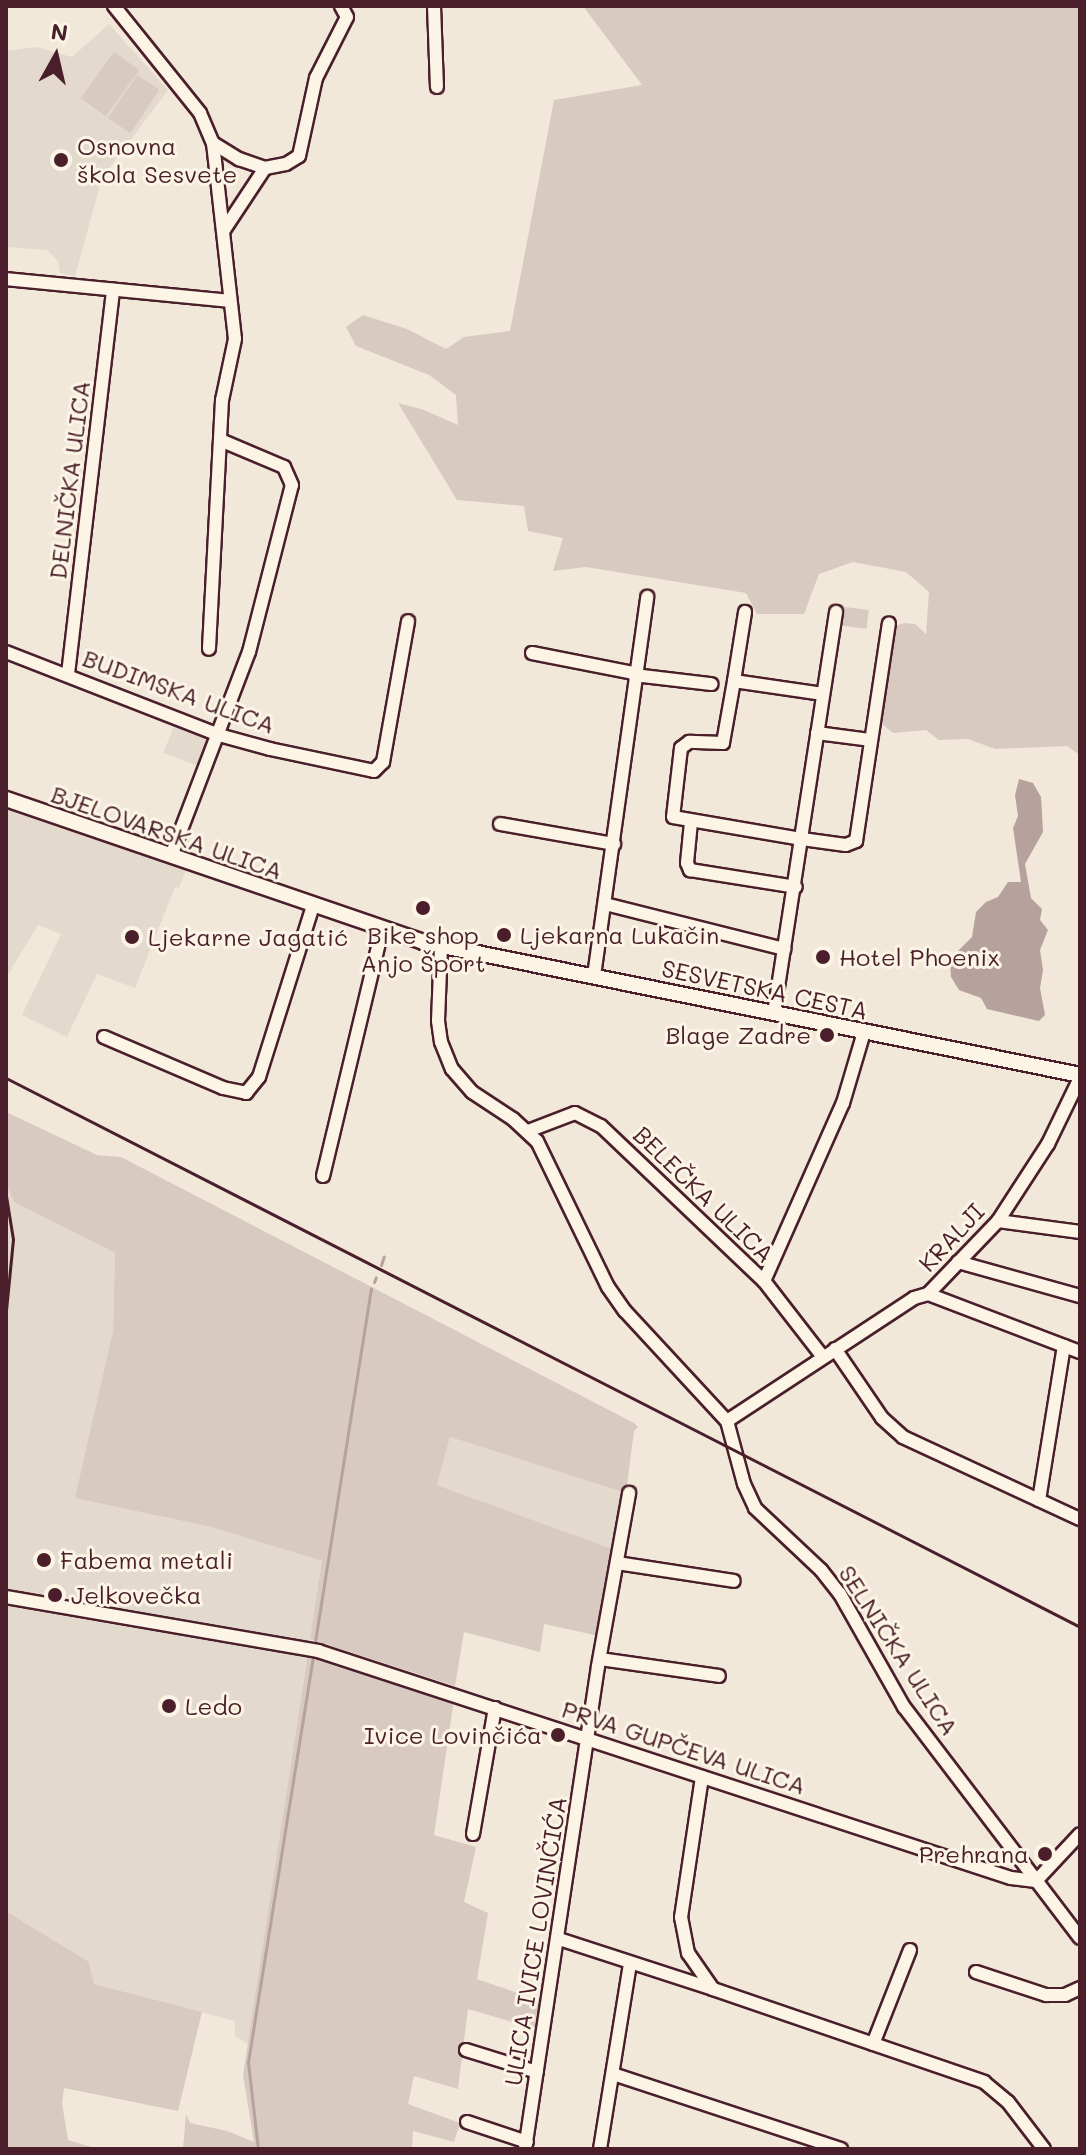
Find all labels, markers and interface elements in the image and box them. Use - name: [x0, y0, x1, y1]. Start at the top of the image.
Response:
- north arrow: [16, 16, 96, 96]
- text: N: [49, 16, 70, 47]
- place label: Osnovna škola Sesvete: [77, 132, 237, 188]
- marker: Osnovna škola Sesvete: [52, 151, 70, 169]
- street label: DELNIČKA ULICA: [43, 379, 95, 581]
- street label: BUDIMSKA ULICA: [79, 643, 279, 739]
- street label: BJELOVARSKA ULICA: [48, 779, 286, 885]
- marker: Bike shop Anjo Šport: [414, 899, 432, 917]
- place label: Bike shop Anjo Šport: [360, 921, 486, 977]
- place label: Ljekarna Lukačin: [520, 921, 719, 949]
- place label: Ljekarne Jagatić: [148, 923, 348, 951]
- marker: Ljekarna Lukačin: [495, 926, 513, 944]
- marker: Ljekarne Jagatić: [123, 928, 141, 946]
- place label: Hotel Phoenix: [839, 943, 1000, 971]
- marker: Hotel Phoenix: [814, 948, 832, 966]
- street label: SESVETSKA CESTA: [659, 953, 871, 1025]
- place label: Blage Zadre: [665, 1021, 811, 1049]
- marker: Blage Zadre: [818, 1026, 836, 1044]
- street label: BELEČKA ULICA: [628, 1120, 780, 1268]
- street label: KRALJI: [912, 1197, 990, 1277]
- place label: Fabema metali: [60, 1546, 233, 1574]
- marker: Fabema metali: [35, 1551, 53, 1569]
- street label: SELNIČKA ULICA: [833, 1560, 965, 1740]
- place label: Jelkovečka: [71, 1581, 201, 1609]
- marker: Jelkovečka: [46, 1586, 64, 1604]
- place label: Ledo: [185, 1692, 242, 1720]
- street label: PRVA GUPČEVA ULICA: [559, 1694, 809, 1800]
- marker: Ledo: [160, 1697, 178, 1715]
- place label: Ivice Lovinčića: [364, 1721, 542, 1749]
- marker: Ivice Lovinčića: [549, 1726, 567, 1744]
- street label: ULICA IVICE LOVINČIĆA: [498, 1794, 572, 2088]
- place label: Prehrana: [919, 1840, 1029, 1868]
- marker: Prehrana: [1036, 1845, 1054, 1863]

